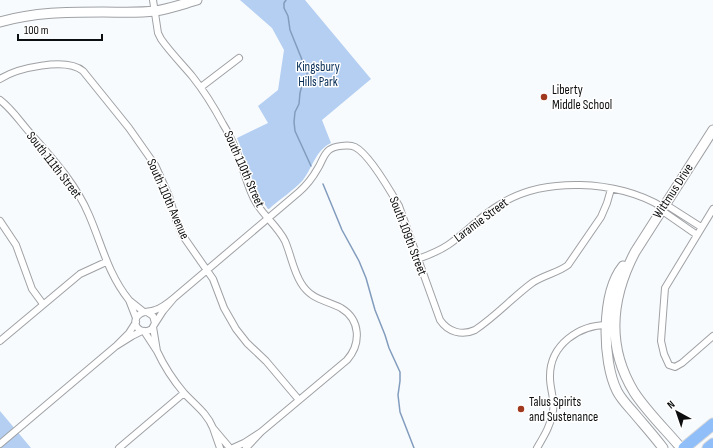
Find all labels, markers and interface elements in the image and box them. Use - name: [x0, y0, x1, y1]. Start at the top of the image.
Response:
- scale bar: [18, 16, 102, 42]
- text: 100 m: [24, 23, 49, 38]
- park label: Kingsbury Hills Park: [296, 59, 340, 90]
- place label: Liberty Middle School: [552, 82, 612, 113]
- marker: Liberty Middle School: [539, 92, 549, 102]
- street label: South 111th Street: [23, 128, 85, 202]
- street label: South 110th Street: [220, 128, 268, 210]
- street label: South 110th Avenue: [143, 156, 193, 242]
- street label: Wittmus Drive: [649, 161, 697, 221]
- street label: South 109th Street: [386, 194, 430, 278]
- street label: Laramie Street: [451, 194, 511, 246]
- north arrow: [657, 392, 697, 432]
- place label: Talus Spirits and Sustenance: [529, 394, 598, 425]
- text: N: [664, 398, 677, 412]
- marker: Talus Spirits and Sustenance: [516, 404, 526, 414]

